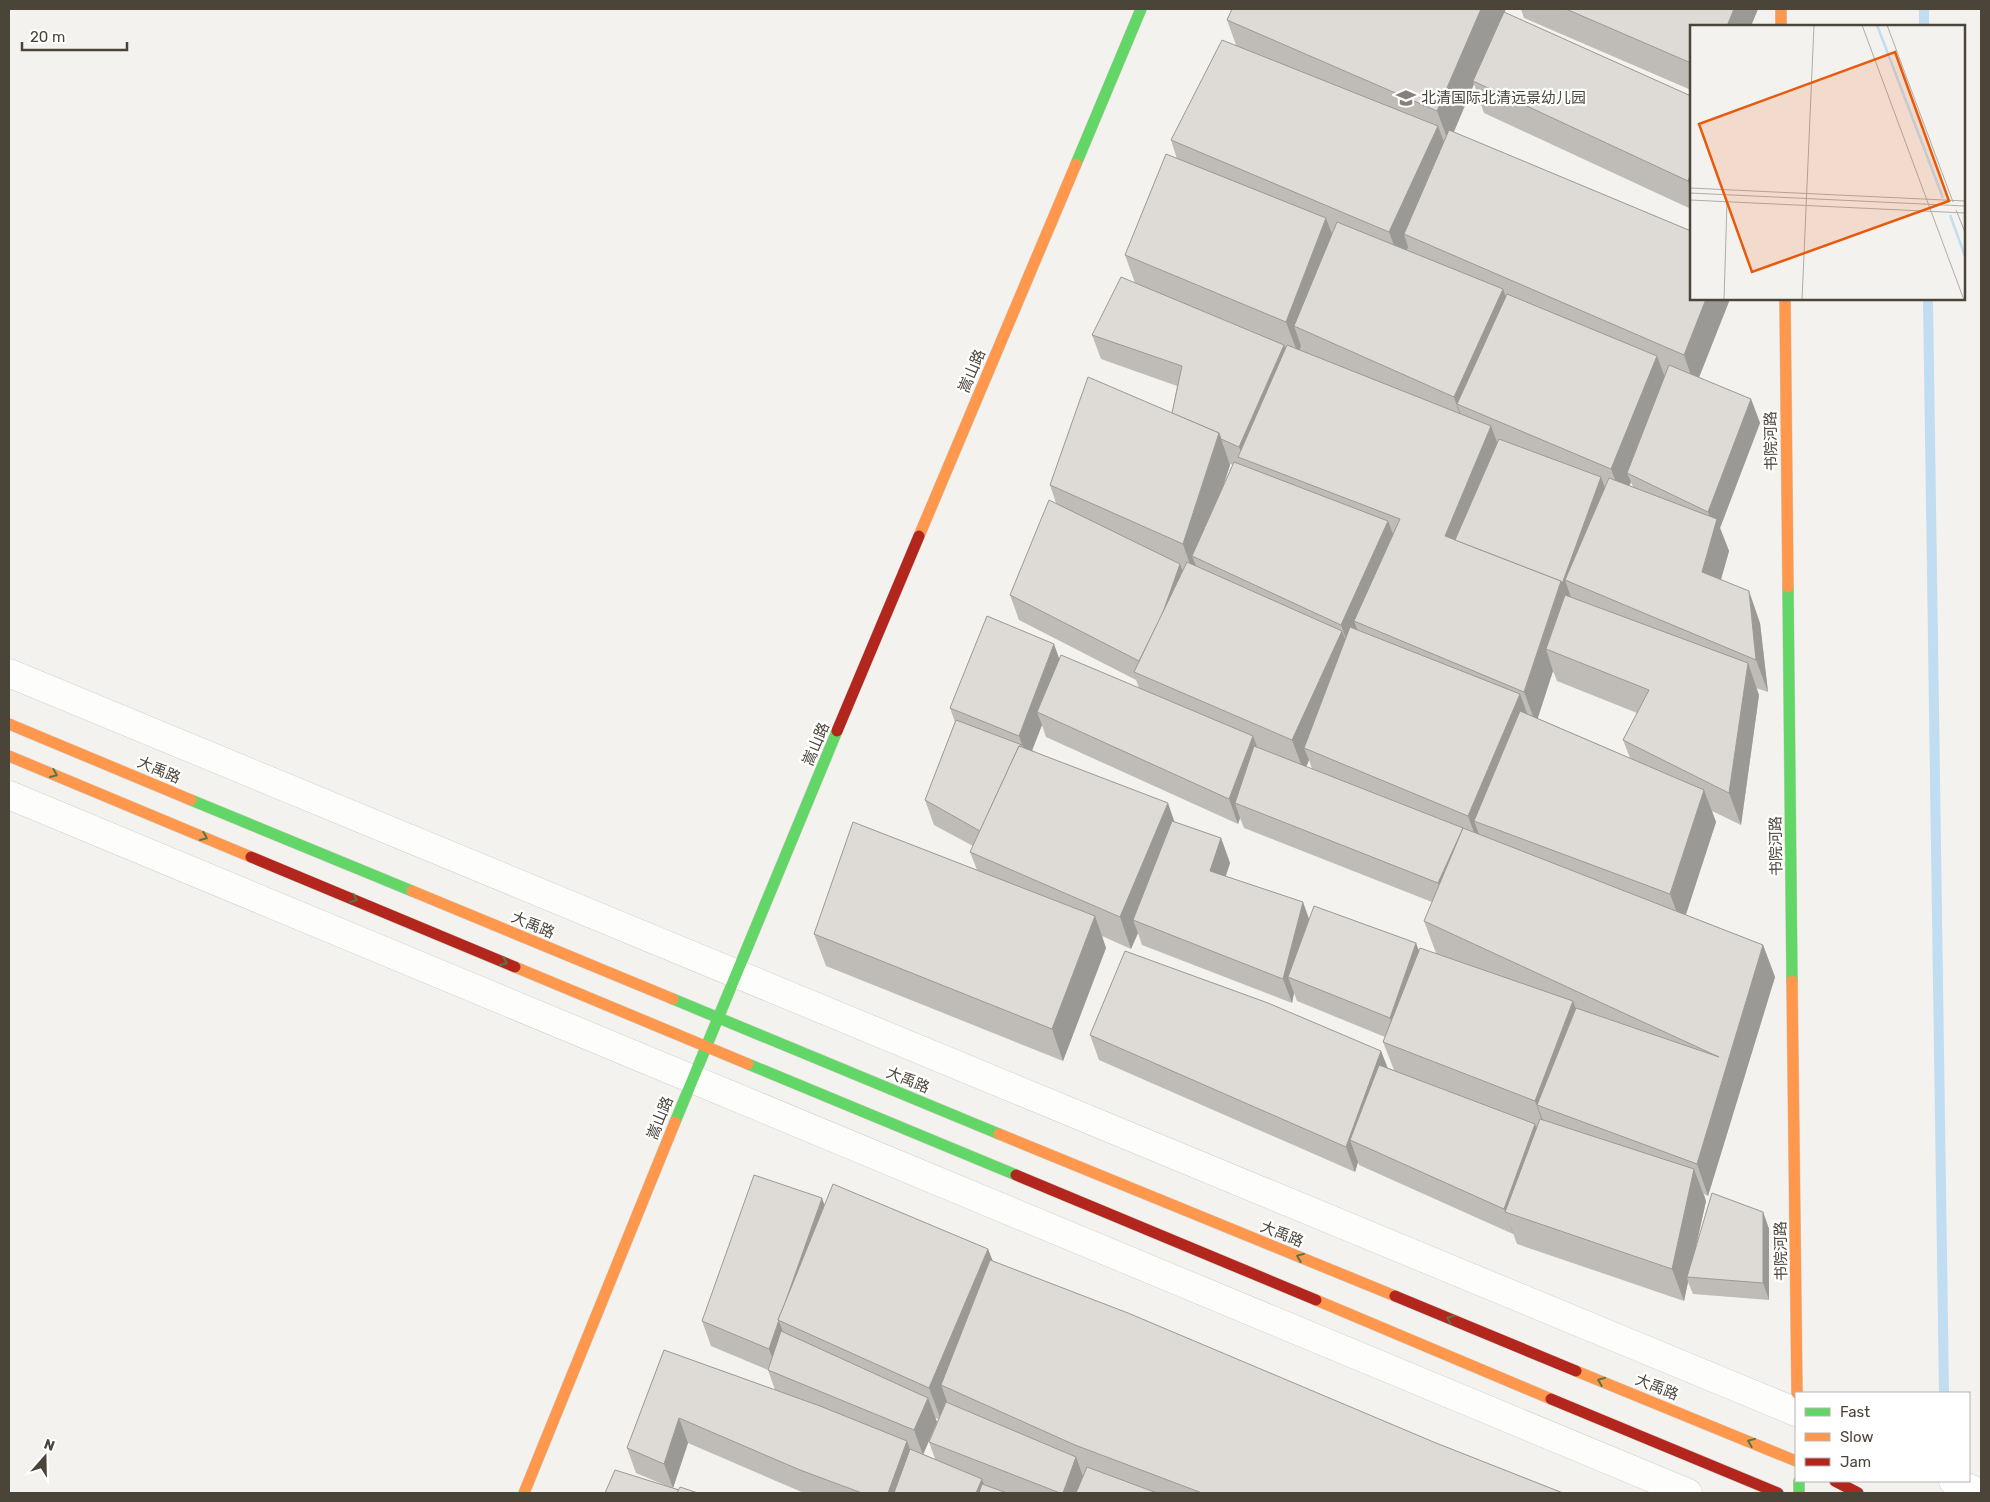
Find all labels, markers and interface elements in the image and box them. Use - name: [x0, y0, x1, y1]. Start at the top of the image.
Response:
- scale bar: [22, 20, 128, 52]
- inset map: [1690, 25, 1965, 300]
- text: 20 m: [30, 28, 65, 46]
- school or university icon: 北清国际北清远景幼儿园: [1395, 87, 1417, 109]
- place label: 北清国际北清远景幼儿园: [1421, 89, 1586, 107]
- street label: 嵩山路: [955, 347, 989, 395]
- street label: 书院河路: [1761, 411, 1781, 471]
- street label: 嵩山路: [799, 720, 833, 768]
- street label: 大禹路: [135, 753, 183, 787]
- one-way arrow: [49, 768, 58, 779]
- street label: 书院河路: [1766, 816, 1786, 876]
- one-way arrow: [199, 830, 208, 841]
- one-way arrow: [349, 893, 358, 903]
- street label: 大禹路: [509, 908, 557, 942]
- one-way arrow: [499, 955, 508, 966]
- street label: 大禹路: [884, 1063, 932, 1097]
- street label: 嵩山路: [643, 1094, 677, 1142]
- street label: 大禹路: [1258, 1217, 1306, 1251]
- street label: 书院河路: [1771, 1221, 1791, 1281]
- one-way arrow: [1296, 1253, 1305, 1264]
- one-way arrow: [1447, 1315, 1455, 1325]
- street label: 大禹路: [1633, 1370, 1681, 1404]
- one-way arrow: [1597, 1376, 1606, 1387]
- legend: [1795, 1392, 1970, 1482]
- text: Fast: [1840, 1403, 1870, 1421]
- text: Slow: [1840, 1428, 1873, 1446]
- north arrow: [20, 1432, 70, 1482]
- text: N: [42, 1436, 57, 1455]
- one-way arrow: [1747, 1438, 1756, 1449]
- text: Jam: [1840, 1453, 1871, 1471]

